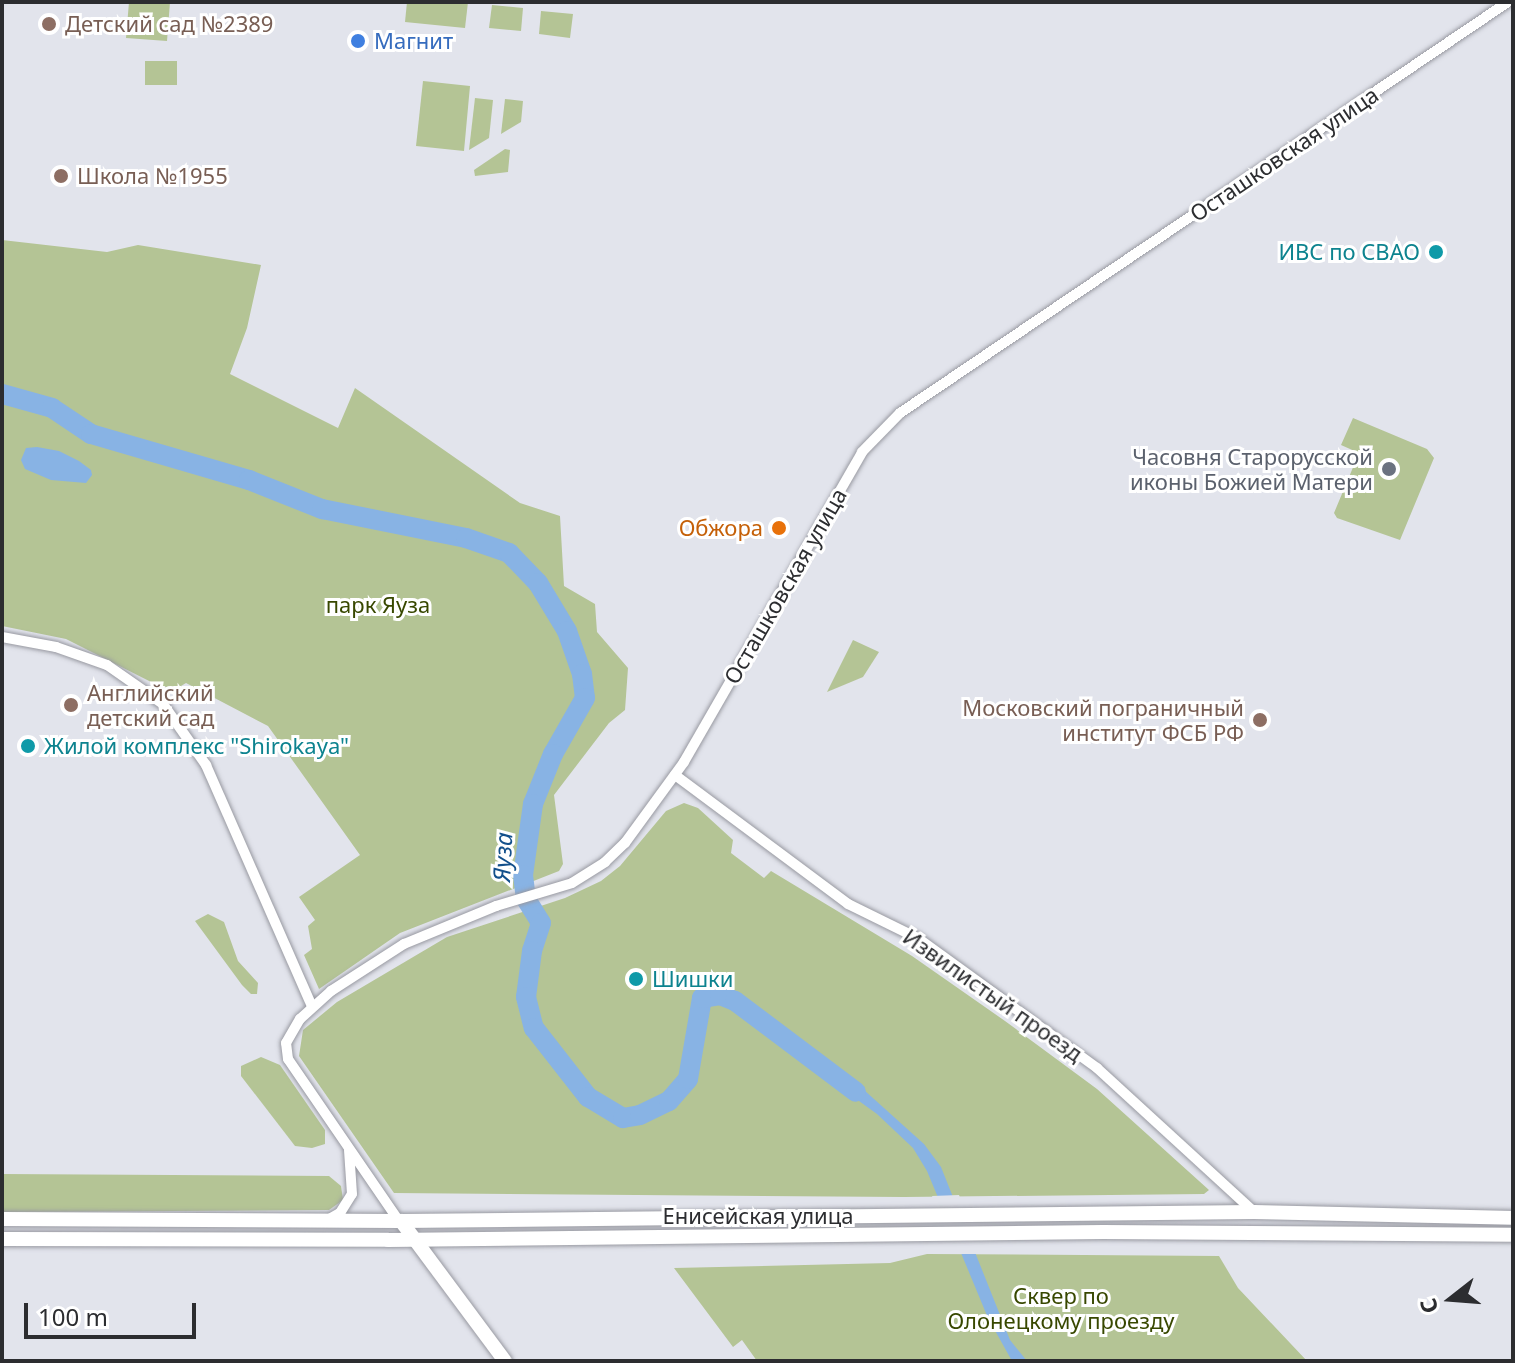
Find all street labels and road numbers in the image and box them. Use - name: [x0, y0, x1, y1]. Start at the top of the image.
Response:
- street label: Осташковская улица: [1185, 81, 1383, 227]
- street label: Осташковская улица: [718, 483, 852, 689]
- street label: Извилистый проезд: [898, 923, 1088, 1067]
- street label: Енисейская улица: [663, 1203, 853, 1229]

